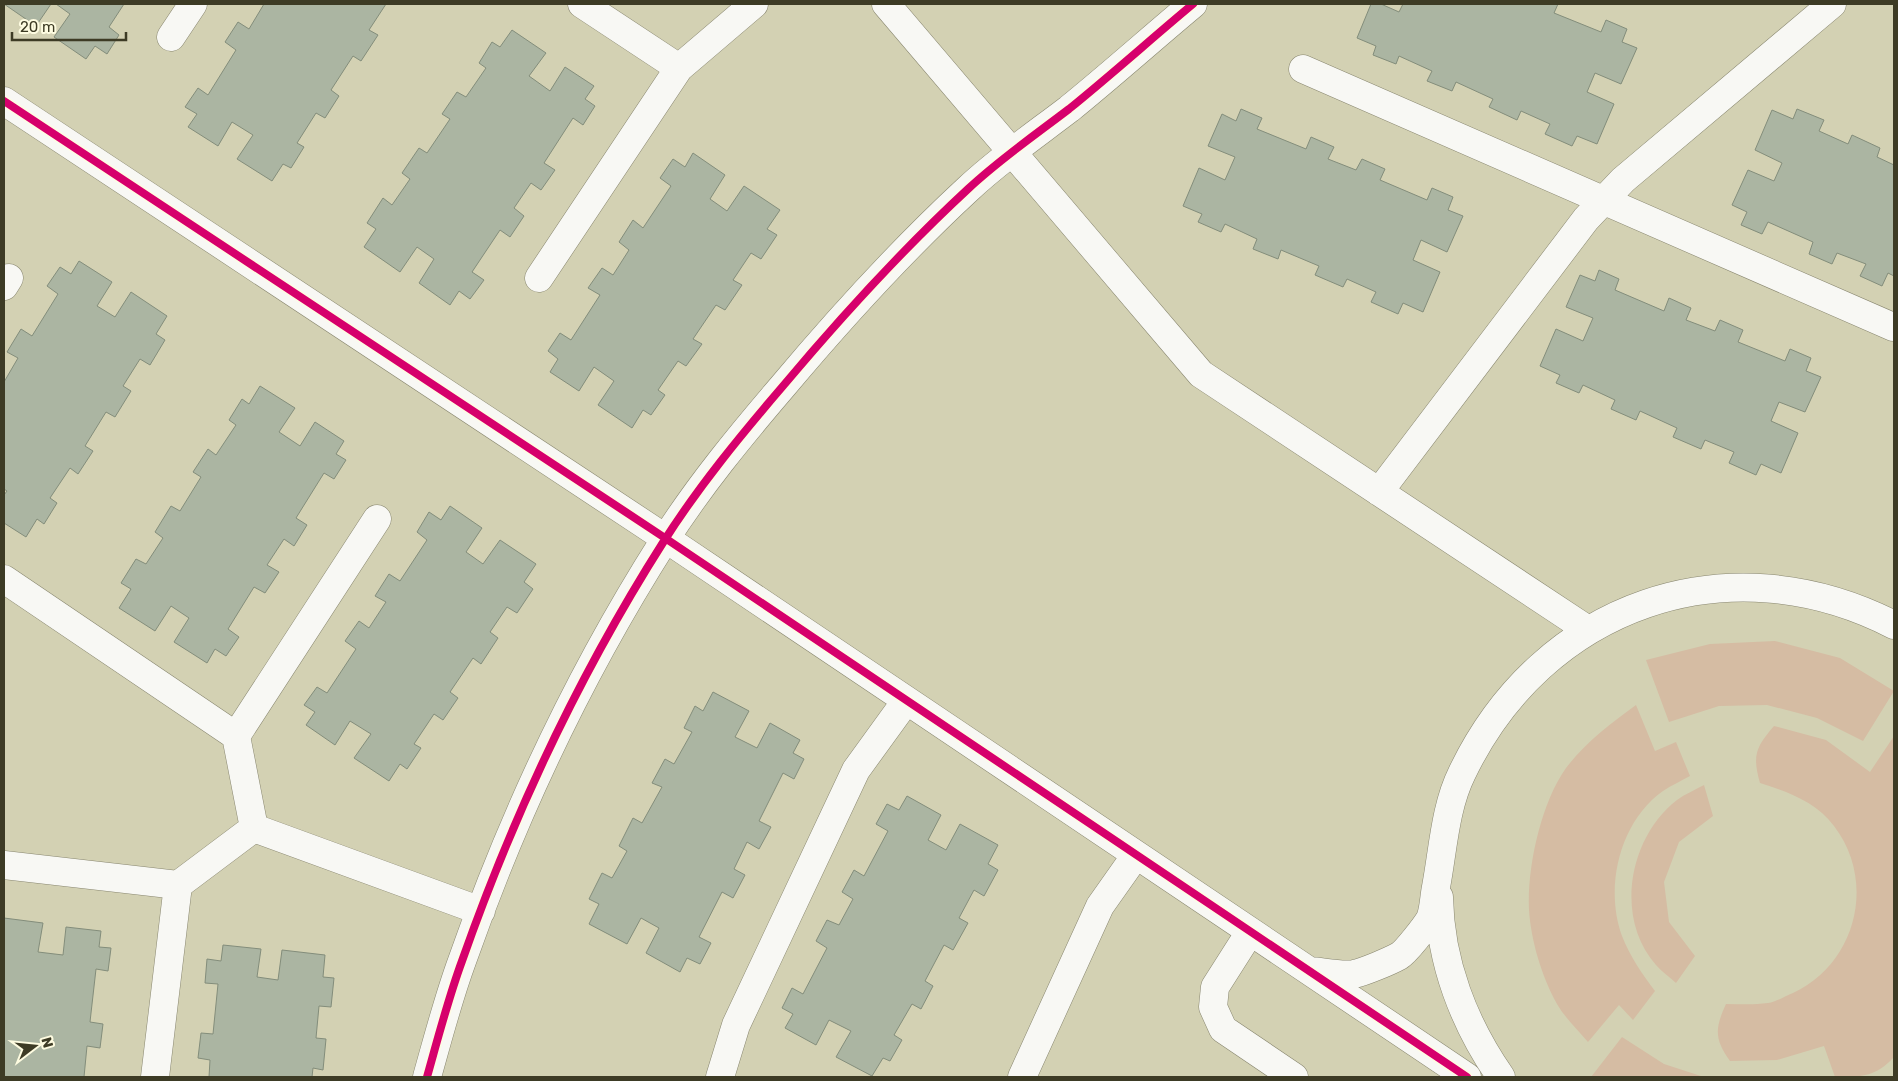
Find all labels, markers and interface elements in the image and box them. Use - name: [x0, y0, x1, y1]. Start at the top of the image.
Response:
- scale bar: [12, 10, 126, 42]
- text: 20 m: [20, 18, 55, 36]
- north arrow: [10, 1021, 60, 1071]
- text: N: [37, 1035, 57, 1050]

